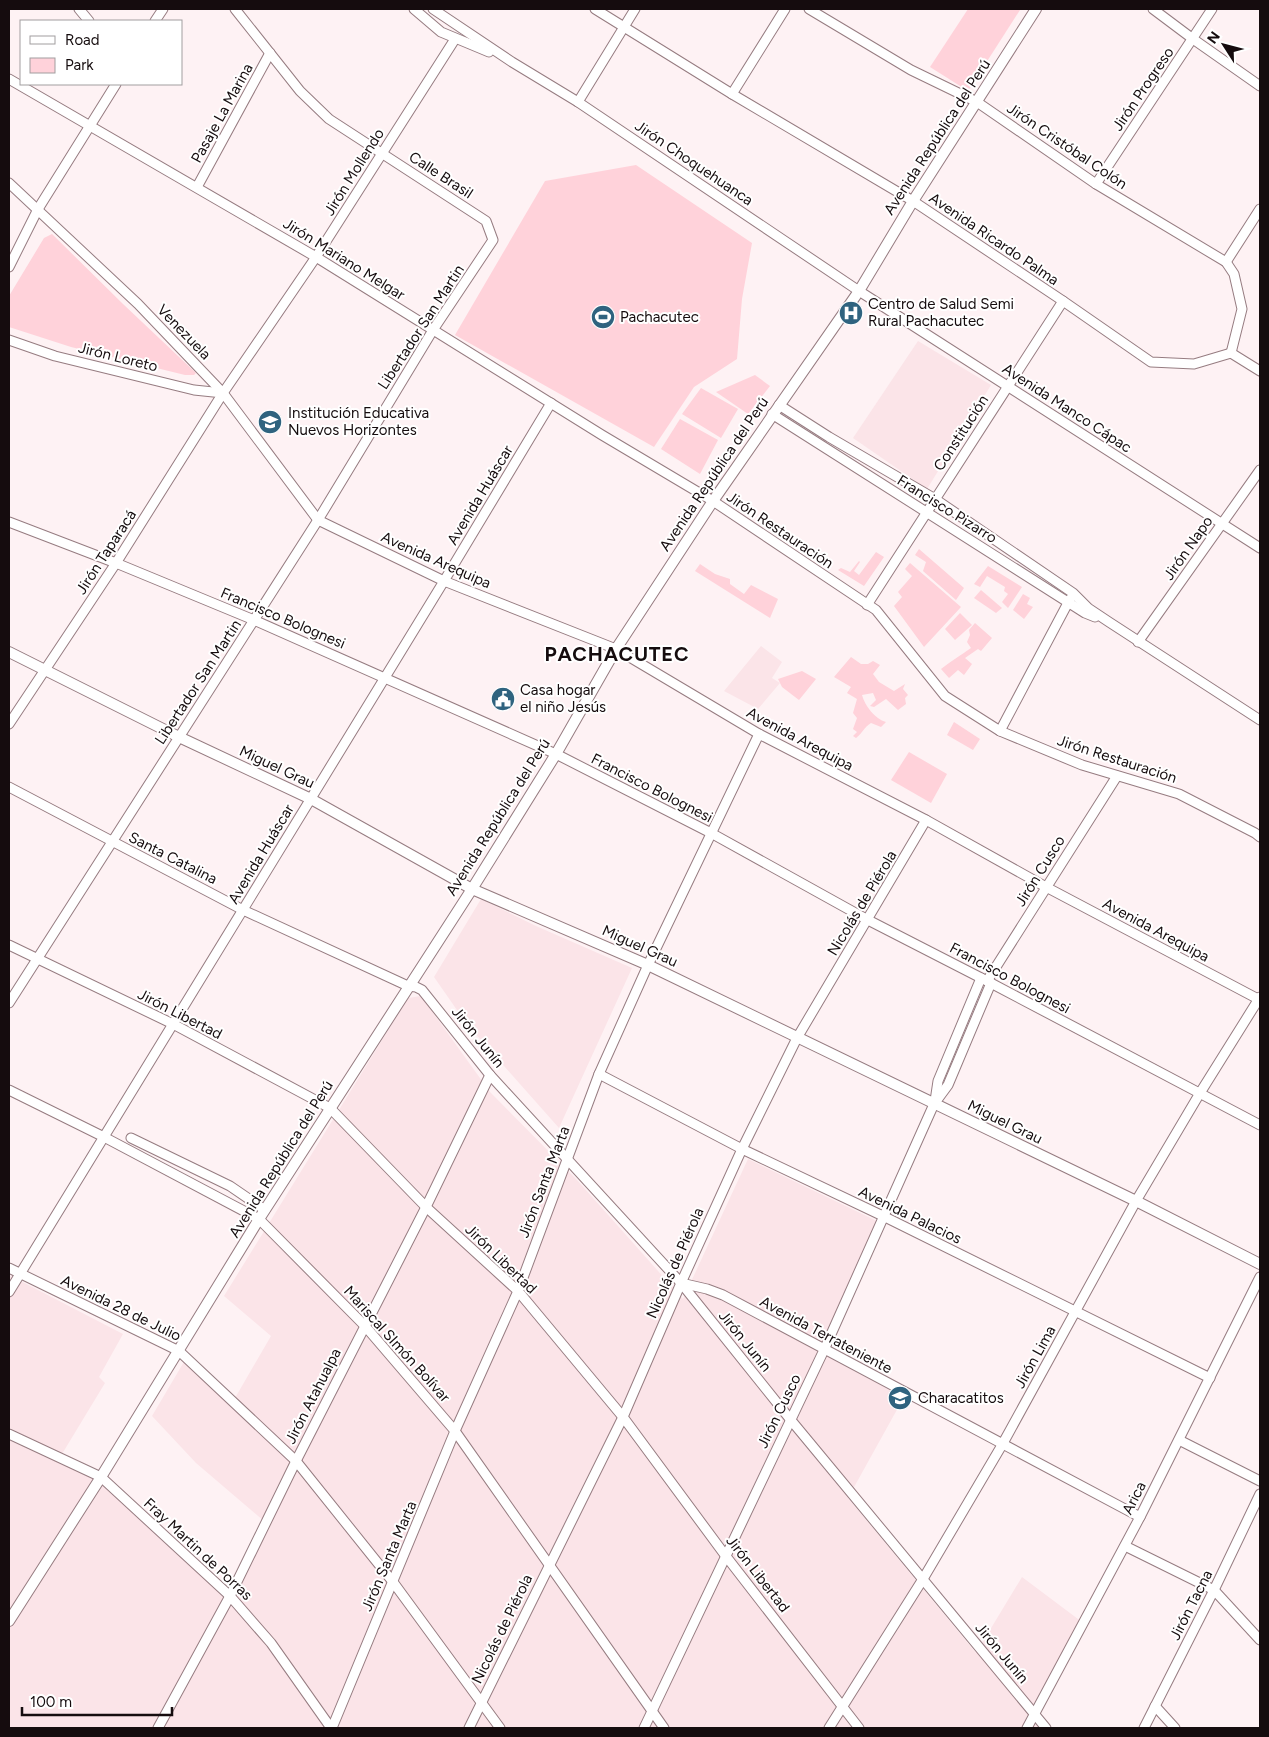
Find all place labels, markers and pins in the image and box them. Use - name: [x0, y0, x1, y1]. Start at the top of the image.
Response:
- place label: Centro de Salud Semi Rural Pachacutec: [868, 295, 1014, 330]
- hospital icon: Centro de Salud Semi Rural Pachacutec: [838, 300, 864, 326]
- sports icon: Pachacutec: [590, 304, 616, 330]
- place label: Pachacutec: [620, 308, 699, 326]
- place label: Institución Educativa Nuevos Horizontes: [288, 404, 429, 439]
- school or university icon: Institución Educativa Nuevos Horizontes: [257, 409, 283, 435]
- place label: Casa hogar el niño Jesús: [520, 681, 606, 716]
- public building icon: Casa hogar el niño Jesús: [490, 686, 516, 712]
- school or university icon: Characatitos: [887, 1385, 913, 1411]
- place label: Characatitos: [918, 1389, 1004, 1407]

